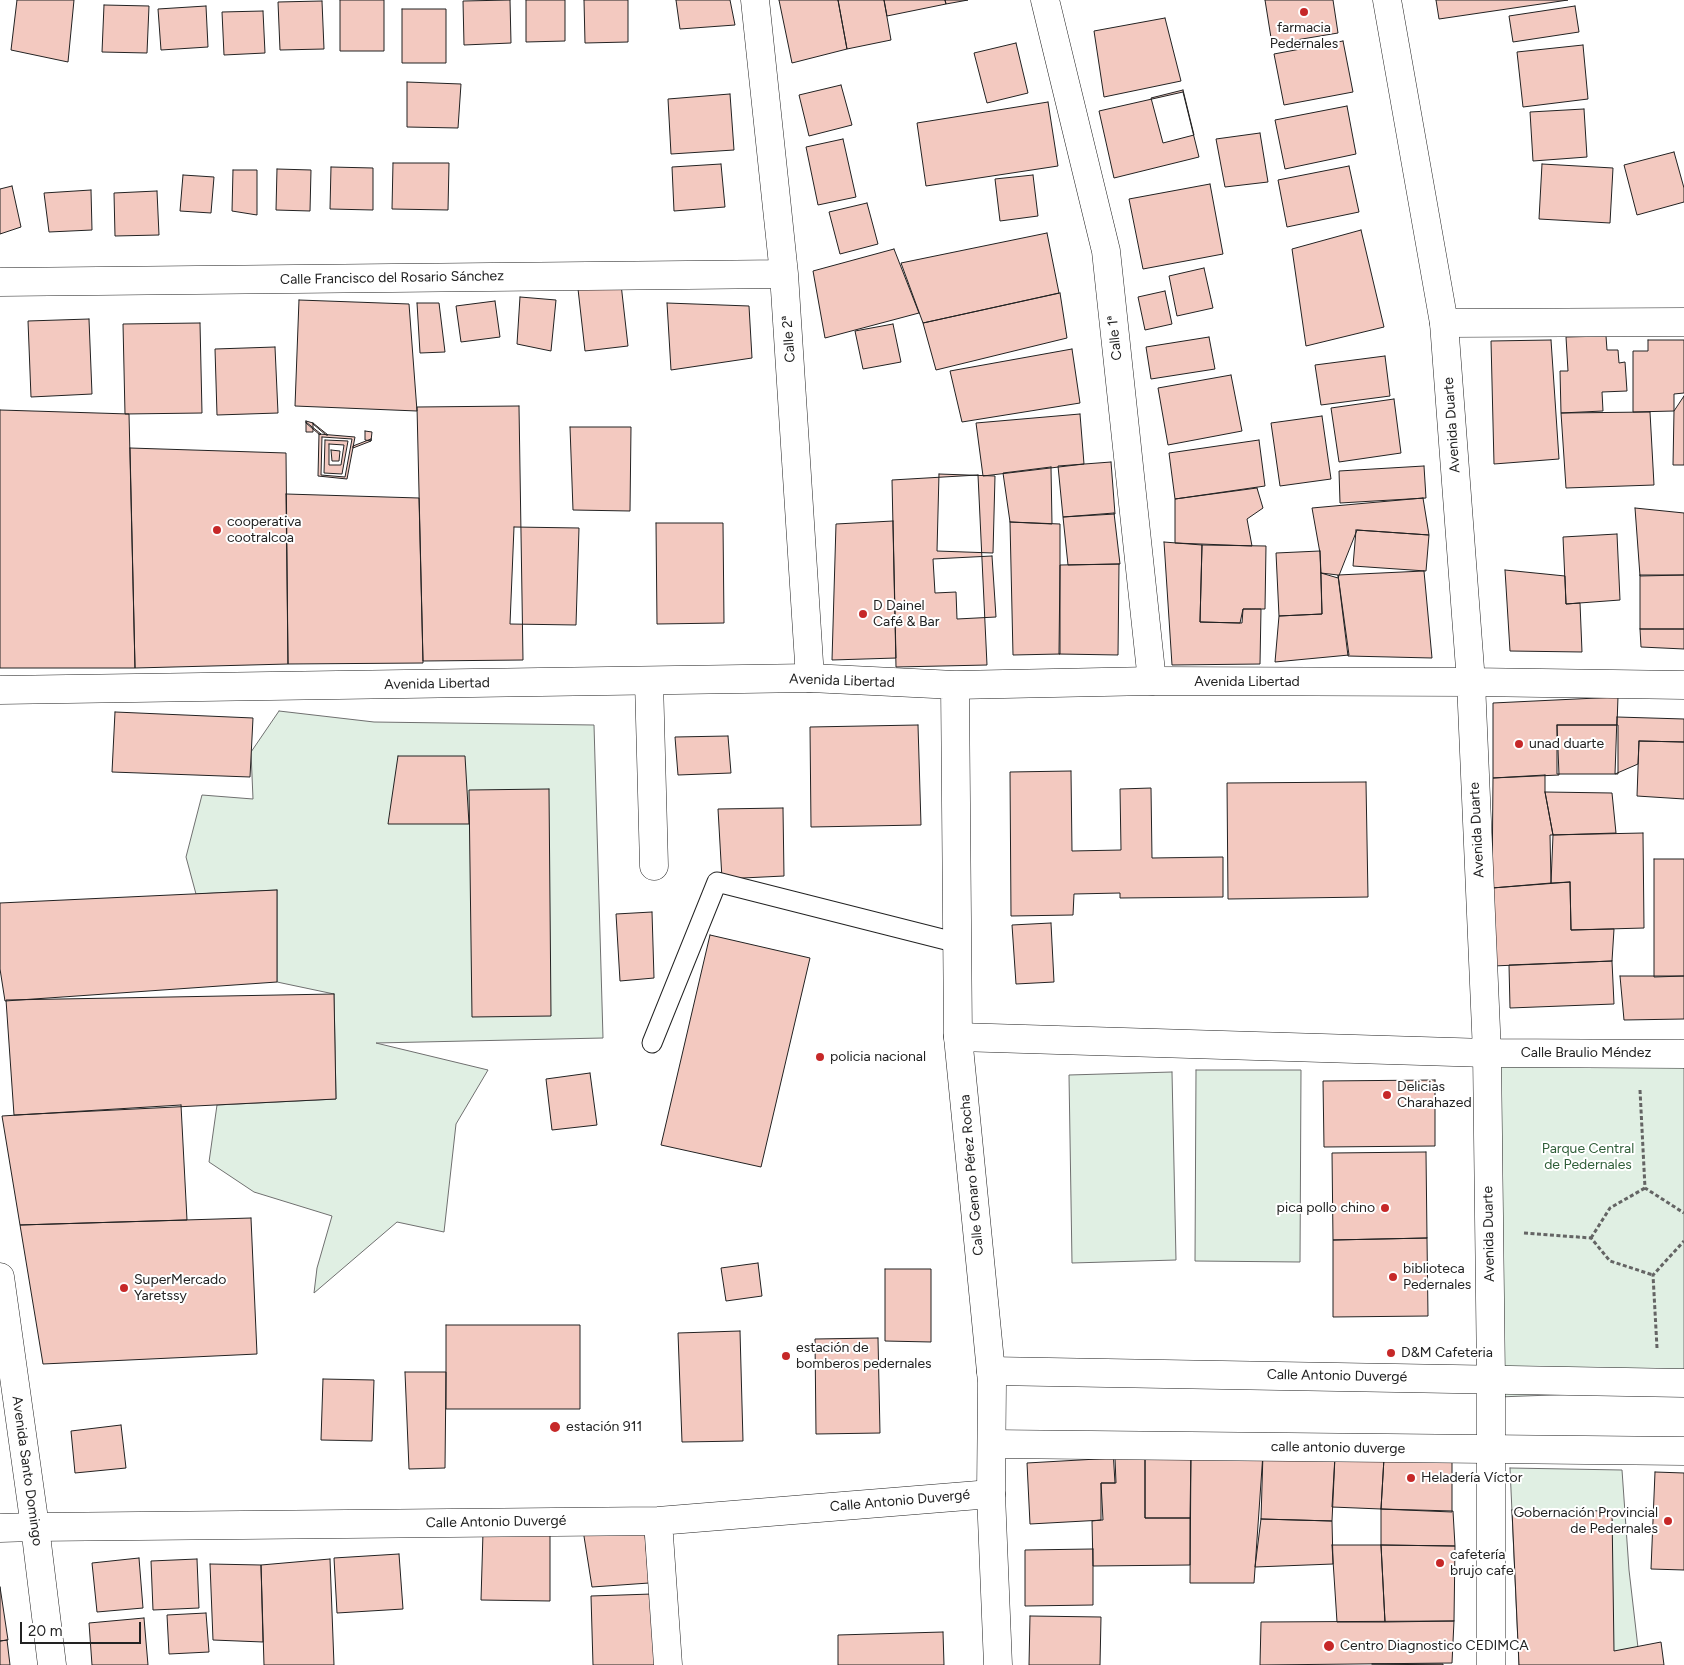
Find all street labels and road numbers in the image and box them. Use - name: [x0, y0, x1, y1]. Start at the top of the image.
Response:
- street label: Calle Francisco del Rosario Sánchez: [280, 268, 504, 288]
- street label: Calle 2ª: [779, 315, 799, 363]
- street label: Calle 1ª: [1104, 315, 1126, 361]
- street label: Avenida Duarte: [1440, 376, 1464, 474]
- street label: Avenida Libertad: [789, 671, 895, 691]
- street label: Avenida Libertad: [1194, 674, 1300, 690]
- street label: Avenida Libertad: [384, 675, 490, 693]
- street label: Avenida Duarte: [1466, 782, 1488, 878]
- street label: Calle Braulio Méndez: [1521, 1045, 1651, 1061]
- street label: Calle Genaro Pérez Rocha: [957, 1094, 987, 1256]
- street label: Avenida Duarte: [1480, 1186, 1498, 1282]
- street label: Calle Antonio Duvergé: [1267, 1366, 1407, 1386]
- street label: Avenida Santo Domingo: [8, 1395, 46, 1547]
- street label: calle antonio duverge: [1271, 1438, 1405, 1458]
- street label: Calle Antonio Duvergé: [829, 1487, 971, 1515]
- street label: Calle Antonio Duvergé: [426, 1512, 566, 1532]

